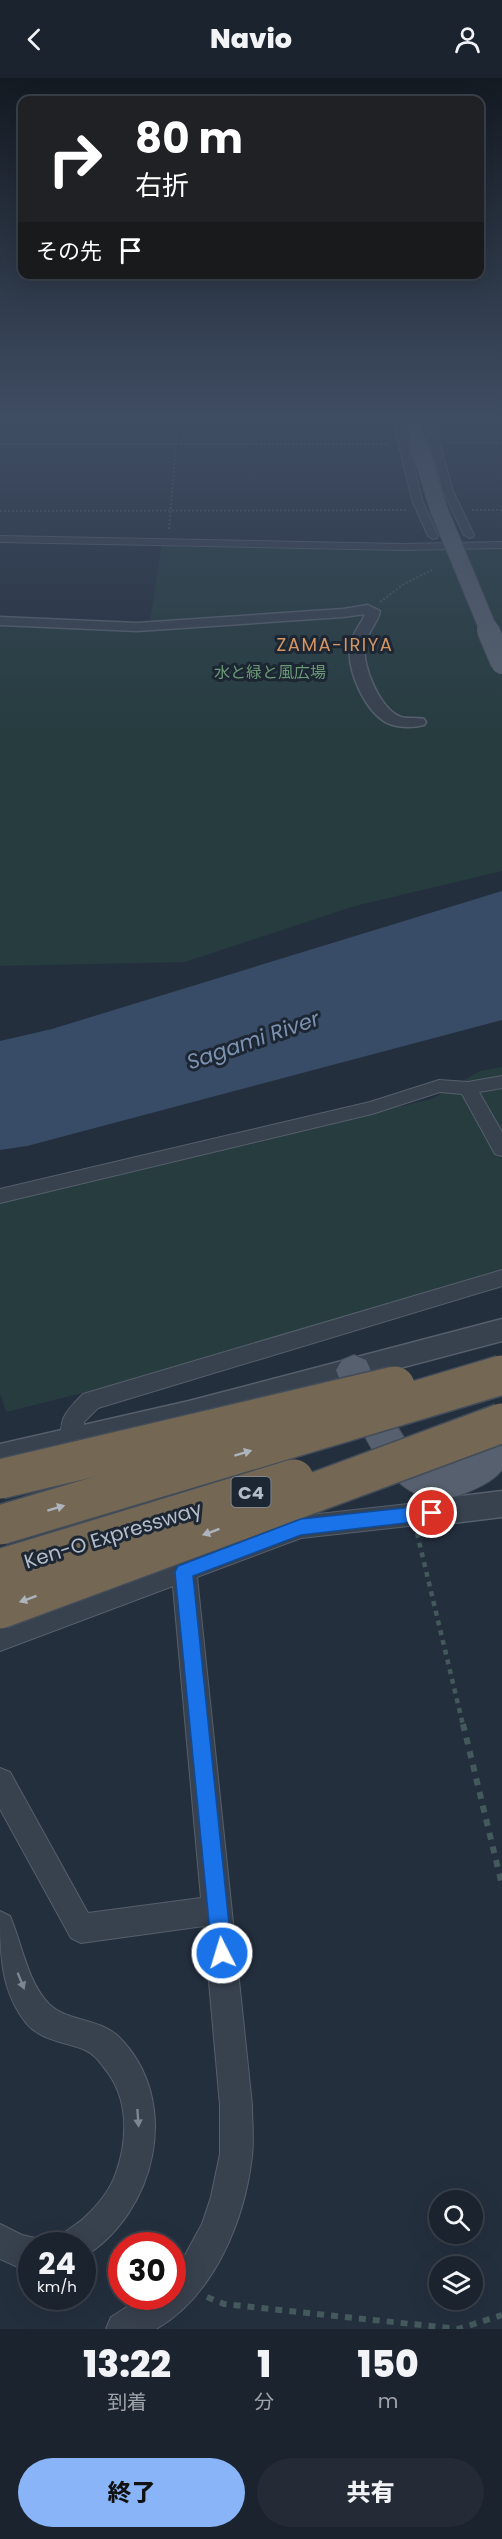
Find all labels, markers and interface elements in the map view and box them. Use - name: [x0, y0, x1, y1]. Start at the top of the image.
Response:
- text: Navio: [210, 20, 292, 57]
- icon: back: [18, 23, 51, 56]
- icon: person: [451, 23, 484, 56]
- text: 80 m: [135, 109, 243, 168]
- icon: right: [36, 120, 114, 198]
- text: 右折: [135, 167, 189, 204]
- icon: arrive: [114, 234, 147, 267]
- text: その先: [36, 236, 102, 267]
- district label: ZAMA-IRIYA: [277, 632, 393, 657]
- park label: 水と緑と風広場: [214, 661, 326, 684]
- water label: Sagami River: [183, 1003, 324, 1076]
- one-way arrow: [234, 1448, 252, 1457]
- road number: C4: [232, 1477, 270, 1507]
- pin: [406, 1487, 457, 1538]
- street label: Ken-O Expressway: [21, 1495, 205, 1575]
- icon: arrive: [415, 1496, 448, 1529]
- one-way arrow: [47, 1503, 65, 1512]
- one-way arrow: [202, 1527, 220, 1537]
- one-way arrow: [19, 1594, 37, 1604]
- position arrow: [190, 1921, 254, 1985]
- one-way arrow: [17, 1972, 26, 1990]
- one-way arrow: [134, 2109, 143, 2128]
- map controls: [429, 2190, 483, 2310]
- button: search: [429, 2190, 483, 2244]
- speed limit sign: 30: [108, 2232, 186, 2310]
- text: 24: [38, 2242, 76, 2285]
- button: layers: [429, 2256, 483, 2310]
- text: km/h: [37, 2276, 77, 2297]
- text: 13:22: [83, 2339, 171, 2390]
- text: 1: [257, 2339, 271, 2390]
- text: 150: [358, 2339, 419, 2390]
- text: m: [378, 2387, 398, 2415]
- text: 到着: [107, 2388, 147, 2416]
- text: 分: [254, 2388, 274, 2416]
- button: 終了: [18, 2458, 245, 2527]
- button: 共有: [257, 2458, 484, 2527]

